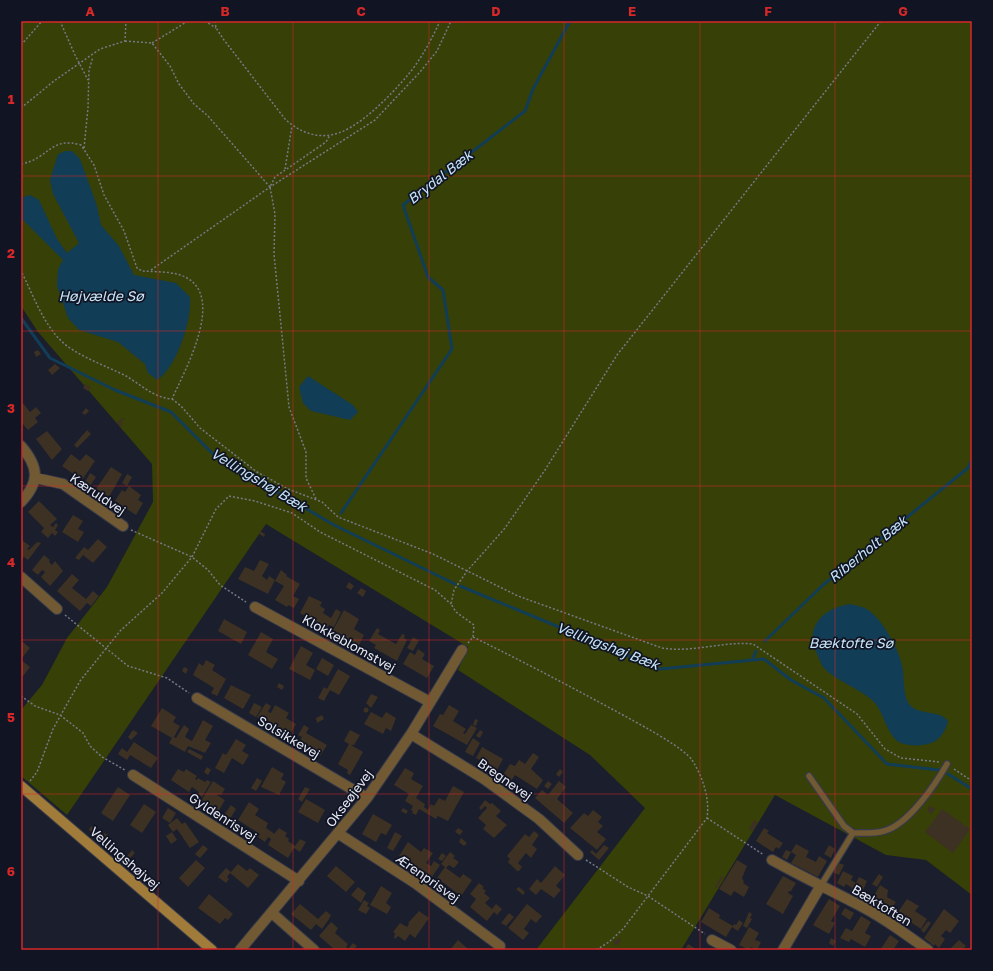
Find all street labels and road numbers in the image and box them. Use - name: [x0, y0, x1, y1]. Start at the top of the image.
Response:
- street label: Kæruldvej: [67, 469, 129, 519]
- street label: Klokkeblomstvej: [299, 611, 399, 675]
- street label: Solsikkevej: [255, 712, 323, 762]
- street label: Bregnevej: [475, 755, 535, 803]
- street label: Okseøjevej: [322, 766, 376, 830]
- street label: Gyldenrisvej: [186, 789, 260, 845]
- street label: Vellingshøjvej: [87, 823, 163, 893]
- street label: Ærenprisvej: [393, 850, 463, 906]
- street label: Bæktoften: [849, 881, 915, 929]

